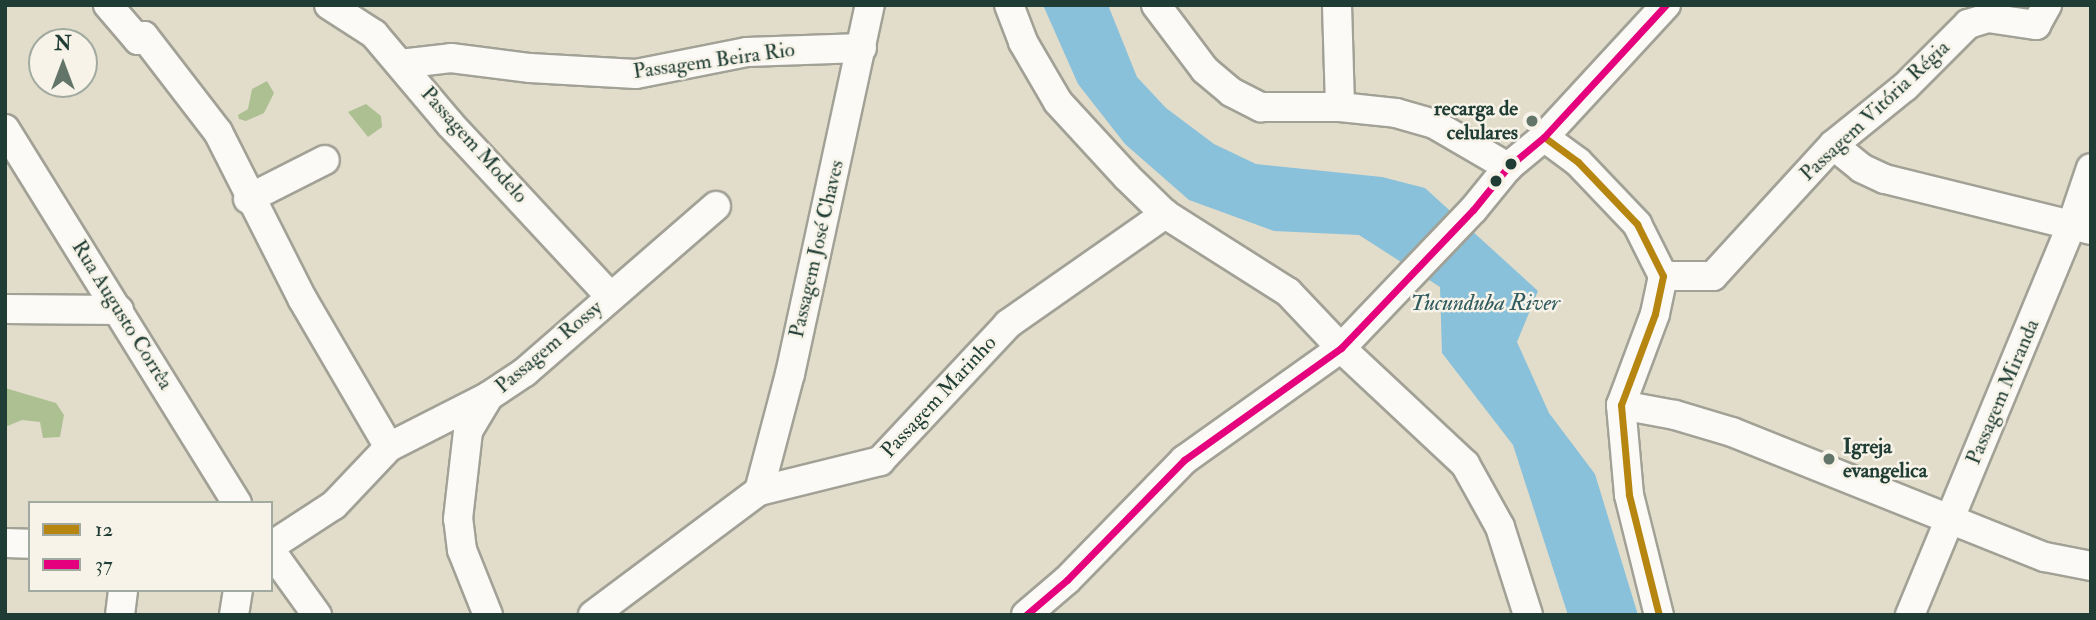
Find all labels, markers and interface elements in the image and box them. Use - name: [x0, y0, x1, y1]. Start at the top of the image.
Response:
- north arrow: [28, 28, 98, 98]
- text: N: [54, 32, 72, 56]
- street label: Passagem Vitória Régia: [1795, 35, 1955, 187]
- street label: Passagem Beira Rio: [632, 37, 796, 85]
- street label: Passagem Modelo: [415, 82, 533, 208]
- place label: recarga de celulares: [1434, 96, 1518, 146]
- marker: recarga de celulares: [1524, 113, 1540, 129]
- unlabelled marker: [1504, 157, 1518, 171]
- street label: Passagem José Chaves: [784, 158, 850, 340]
- unlabelled marker: [1489, 174, 1503, 188]
- street label: Rua Augusto Corrêa: [66, 236, 178, 394]
- water label: Tucunduba River: [1410, 289, 1560, 317]
- street label: Passagem Rossy: [490, 295, 608, 399]
- street label: Passagem Miranda: [1961, 316, 2045, 468]
- street label: Passagem Marinho: [876, 331, 1002, 463]
- place label: Igreja evangelica: [1843, 434, 1927, 484]
- marker: Igreja evangelica: [1821, 451, 1837, 467]
- legend: [28, 501, 273, 592]
- text: 12: [95, 516, 113, 543]
- text: 37: [95, 551, 113, 578]

